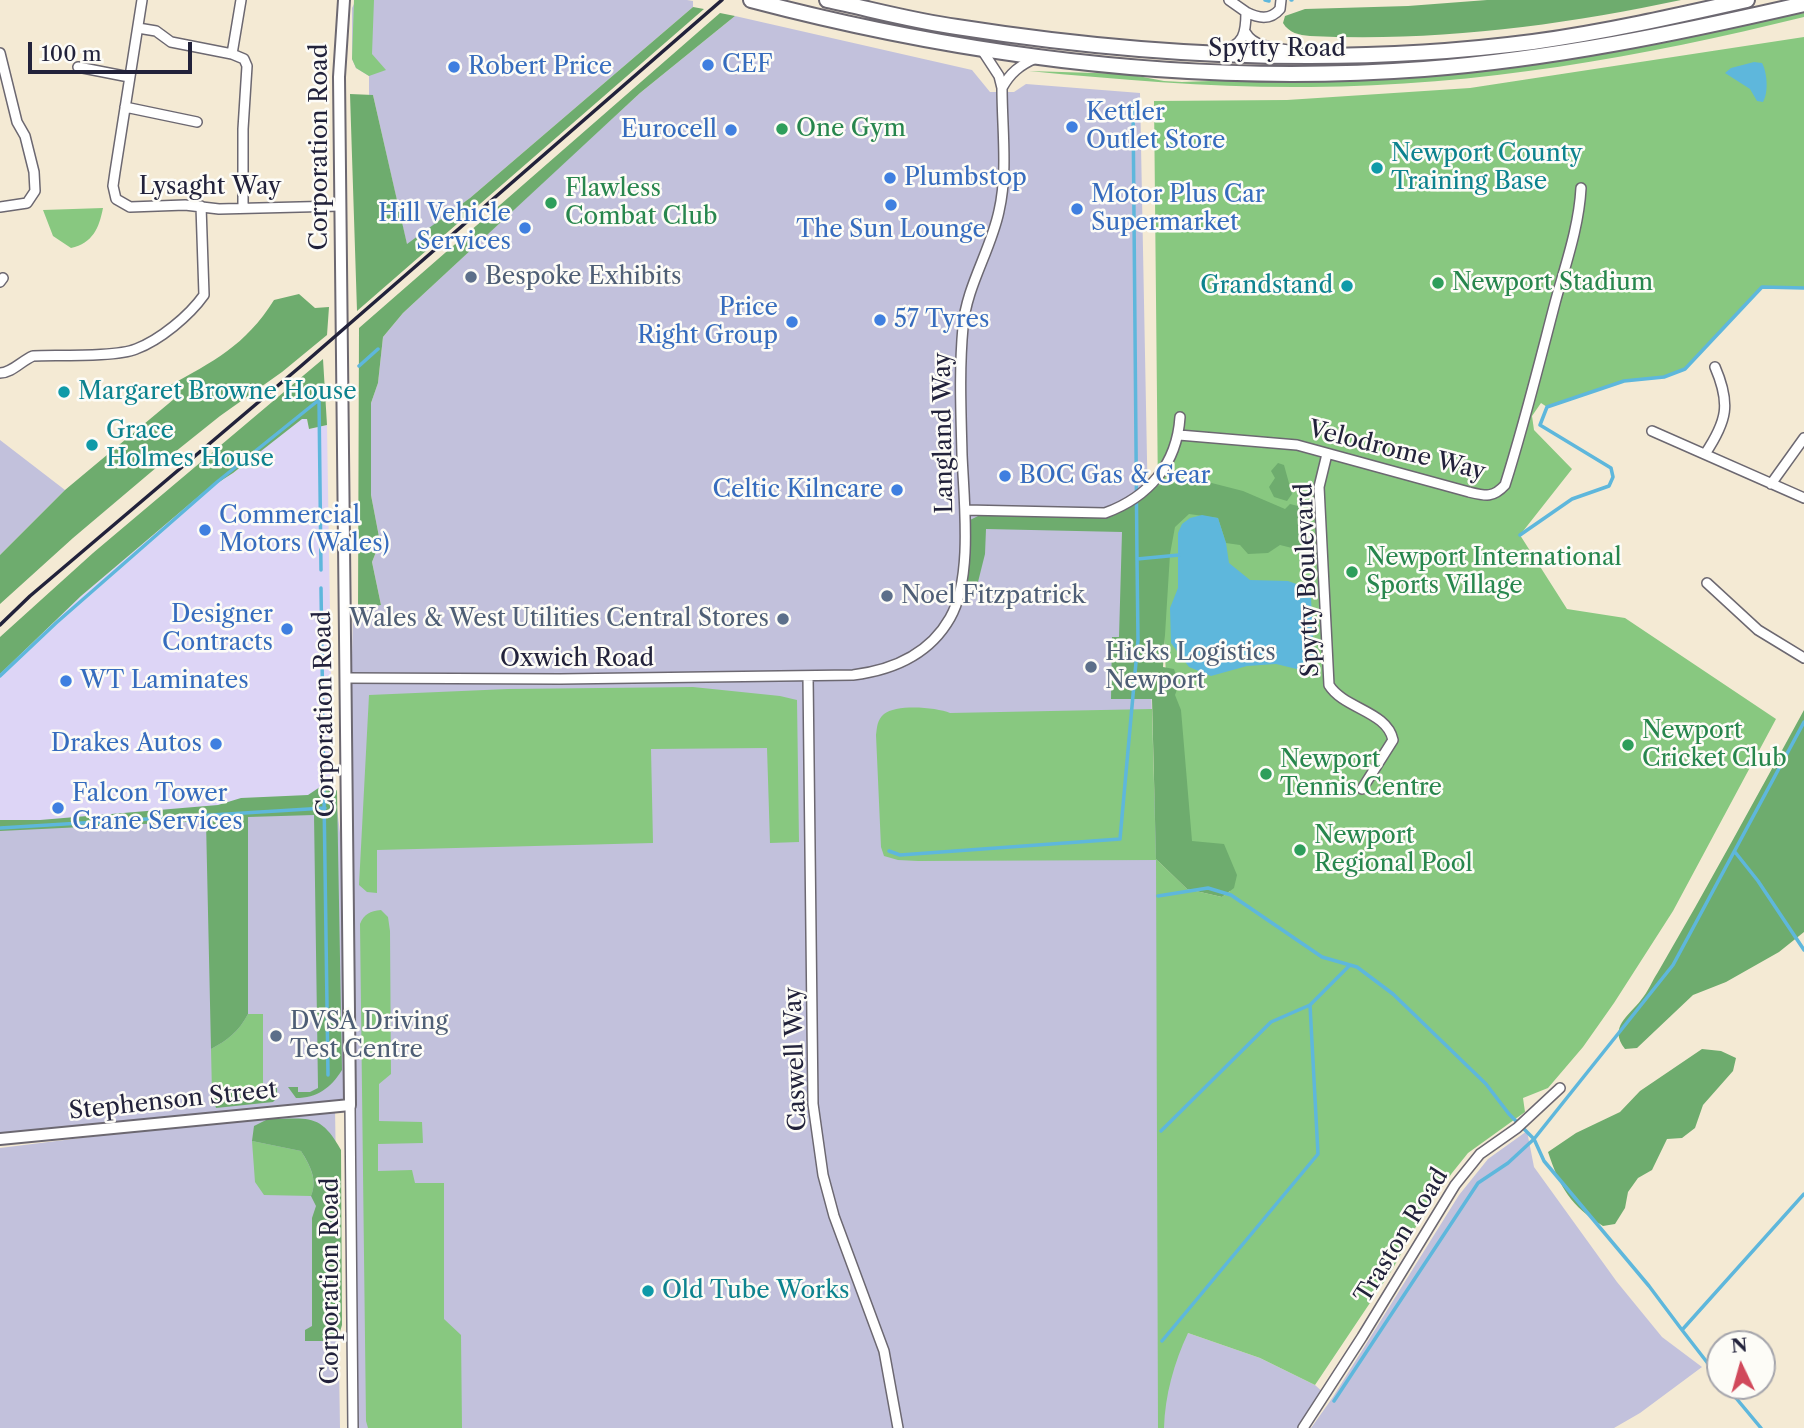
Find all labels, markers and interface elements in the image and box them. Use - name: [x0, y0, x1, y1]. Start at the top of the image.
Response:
- scale bar: [32, 28, 196, 72]
- street label: Spytty Road: [1208, 35, 1346, 63]
- text: 100 m: [41, 41, 102, 66]
- street label: Corporation Road: [306, 44, 334, 250]
- place label: CEF: [722, 51, 773, 79]
- place label: Robert Price: [468, 53, 612, 81]
- marker: CEF: [700, 57, 716, 73]
- marker: Robert Price: [446, 59, 462, 75]
- place label: Kettler Outlet Store: [1086, 99, 1225, 155]
- place label: One Gym: [796, 115, 906, 143]
- place label: Eurocell: [621, 116, 717, 144]
- marker: Kettler Outlet Store: [1064, 119, 1080, 135]
- marker: One Gym: [774, 121, 790, 137]
- marker: Eurocell: [723, 122, 739, 138]
- place label: Newport County Training Base: [1391, 140, 1583, 196]
- marker: Newport County Training Base: [1369, 160, 1385, 176]
- place label: Plumbstop: [904, 164, 1027, 192]
- marker: Plumbstop: [882, 170, 898, 186]
- street label: Lysaght Way: [139, 173, 281, 201]
- place label: Flawless Combat Club: [565, 175, 717, 231]
- place label: Motor Plus Car Supermarket: [1091, 181, 1265, 237]
- marker: Flawless Combat Club: [543, 195, 559, 211]
- marker: The Sun Lounge: [883, 197, 899, 213]
- place label: Hill Vehicle Services: [378, 200, 511, 256]
- marker: Motor Plus Car Supermarket: [1069, 201, 1085, 217]
- place label: The Sun Lounge: [796, 216, 986, 244]
- marker: Hill Vehicle Services: [517, 220, 533, 236]
- place label: Bespoke Exhibits: [485, 263, 682, 291]
- marker: Bespoke Exhibits: [463, 269, 479, 285]
- place label: Newport Stadium: [1452, 269, 1653, 297]
- place label: Grandstand: [1200, 272, 1333, 300]
- marker: Newport Stadium: [1430, 275, 1446, 291]
- marker: Grandstand: [1339, 278, 1355, 294]
- place label: Price Right Group: [637, 294, 778, 350]
- place label: 57 Tyres: [894, 306, 989, 334]
- marker: 57 Tyres: [872, 312, 888, 328]
- marker: Price Right Group: [784, 314, 800, 330]
- street label: Langland Way: [928, 352, 960, 514]
- place label: Margaret Browne House: [78, 378, 357, 406]
- marker: Margaret Browne House: [56, 384, 72, 400]
- street label: Velodrome Way: [1306, 415, 1488, 487]
- place label: Grace Holmes House: [106, 417, 274, 473]
- marker: Grace Holmes House: [84, 437, 100, 453]
- place label: BOC Gas & Gear: [1019, 462, 1211, 490]
- marker: BOC Gas & Gear: [997, 468, 1013, 484]
- place label: Celtic Kilncare: [713, 476, 883, 504]
- marker: Celtic Kilncare: [889, 482, 905, 498]
- street label: Spytty Boulevard: [1290, 482, 1326, 678]
- place label: Commercial Motors (Wales): [219, 502, 389, 558]
- marker: Commercial Motors (Wales): [197, 522, 213, 538]
- place label: Newport International Sports Village: [1366, 544, 1622, 600]
- marker: Newport International Sports Village: [1344, 564, 1360, 580]
- place label: Noel Fitzpatrick: [901, 582, 1085, 610]
- marker: Noel Fitzpatrick: [879, 588, 895, 604]
- place label: Designer Contracts: [162, 601, 273, 657]
- place label: Wales & West Utilities Central Stores: [349, 605, 769, 633]
- street label: Corporation Road: [309, 610, 341, 818]
- marker: Wales & West Utilities Central Stores: [775, 611, 791, 627]
- marker: Designer Contracts: [279, 621, 295, 637]
- place label: Hicks Logistics Newport: [1105, 639, 1276, 695]
- street label: Oxwich Road: [500, 645, 654, 673]
- marker: Hicks Logistics Newport: [1083, 659, 1099, 675]
- place label: WT Laminates: [80, 667, 249, 695]
- marker: WT Laminates: [58, 673, 74, 689]
- place label: Newport Cricket Club: [1642, 717, 1787, 773]
- place label: Drakes Autos: [51, 730, 202, 758]
- marker: Drakes Autos: [208, 736, 224, 752]
- marker: Newport Cricket Club: [1620, 737, 1636, 753]
- place label: Newport Tennis Centre: [1280, 746, 1442, 802]
- marker: Newport Tennis Centre: [1258, 766, 1274, 782]
- place label: Falcon Tower Crane Services: [72, 780, 243, 836]
- marker: Falcon Tower Crane Services: [50, 800, 66, 816]
- place label: Newport Regional Pool: [1314, 822, 1473, 878]
- marker: Newport Regional Pool: [1292, 842, 1308, 858]
- street label: Caswell Way: [779, 986, 813, 1132]
- place label: DVSA Driving Test Centre: [290, 1008, 448, 1064]
- marker: DVSA Driving Test Centre: [268, 1028, 284, 1044]
- street label: Stephenson Street: [67, 1076, 279, 1126]
- street label: Traston Road: [1349, 1163, 1455, 1309]
- street label: Corporation Road: [317, 1178, 345, 1384]
- place label: Old Tube Works: [662, 1277, 850, 1305]
- marker: Old Tube Works: [640, 1283, 656, 1299]
- north arrow: [1706, 1330, 1776, 1400]
- text: N: [1730, 1333, 1749, 1358]

